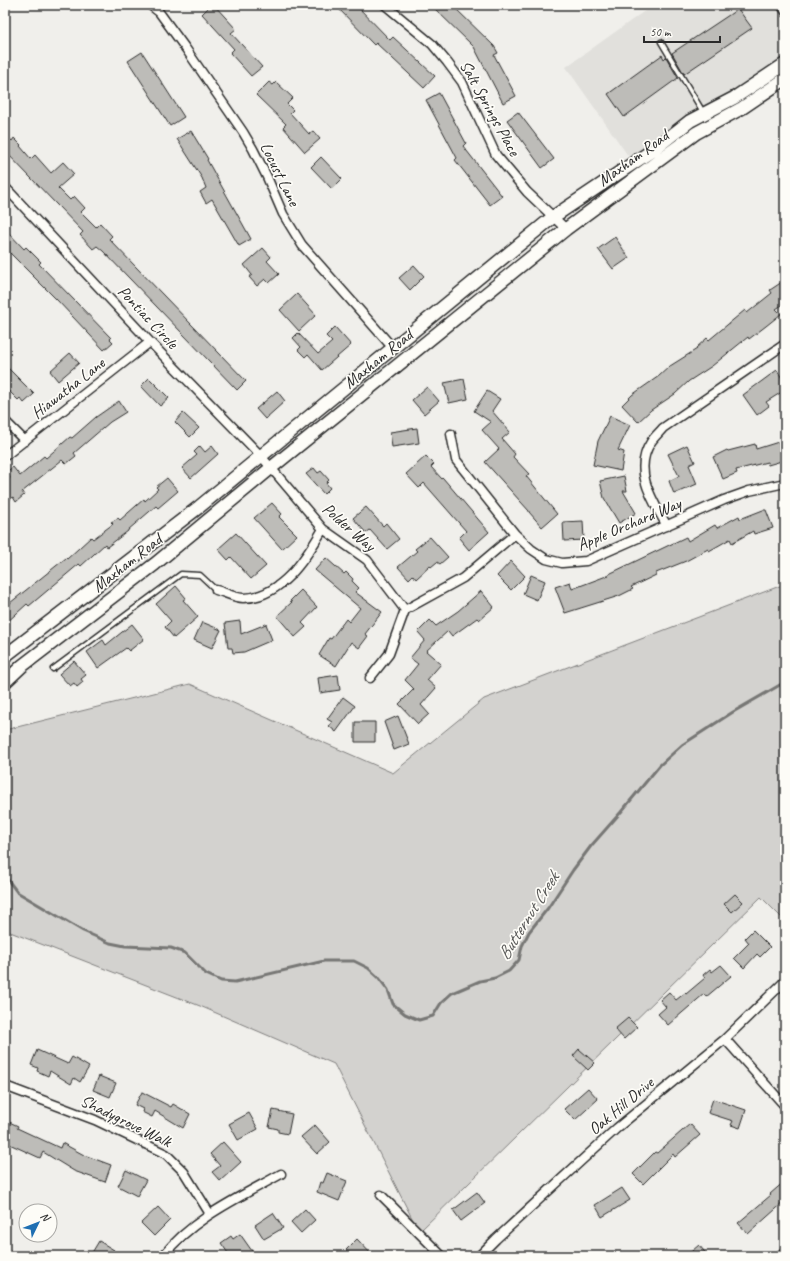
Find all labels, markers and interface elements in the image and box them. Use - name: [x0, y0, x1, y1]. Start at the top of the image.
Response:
- scale bar: [644, 18, 720, 44]
- text: 50 m: [650, 24, 672, 40]
- street label: Salt Springs Place: [455, 57, 526, 161]
- street label: Maxham Road: [593, 124, 675, 191]
- street label: Locust Lane: [256, 139, 305, 211]
- street label: Pontiac Circle: [113, 281, 184, 354]
- street label: Maxham Road: [339, 323, 419, 393]
- street label: Hiawatha Lane: [27, 352, 110, 423]
- street label: Apple Orchard Way: [574, 492, 685, 555]
- street label: Polder Way: [318, 498, 381, 557]
- street label: Maxham Road: [88, 528, 168, 597]
- water label: Butternut Creek: [493, 865, 565, 964]
- street label: Oak Hill Drive: [584, 1072, 659, 1139]
- street label: Shadygrove Walk: [77, 1090, 177, 1153]
- north arrow: [18, 1203, 58, 1243]
- text: N: [38, 1209, 54, 1225]

